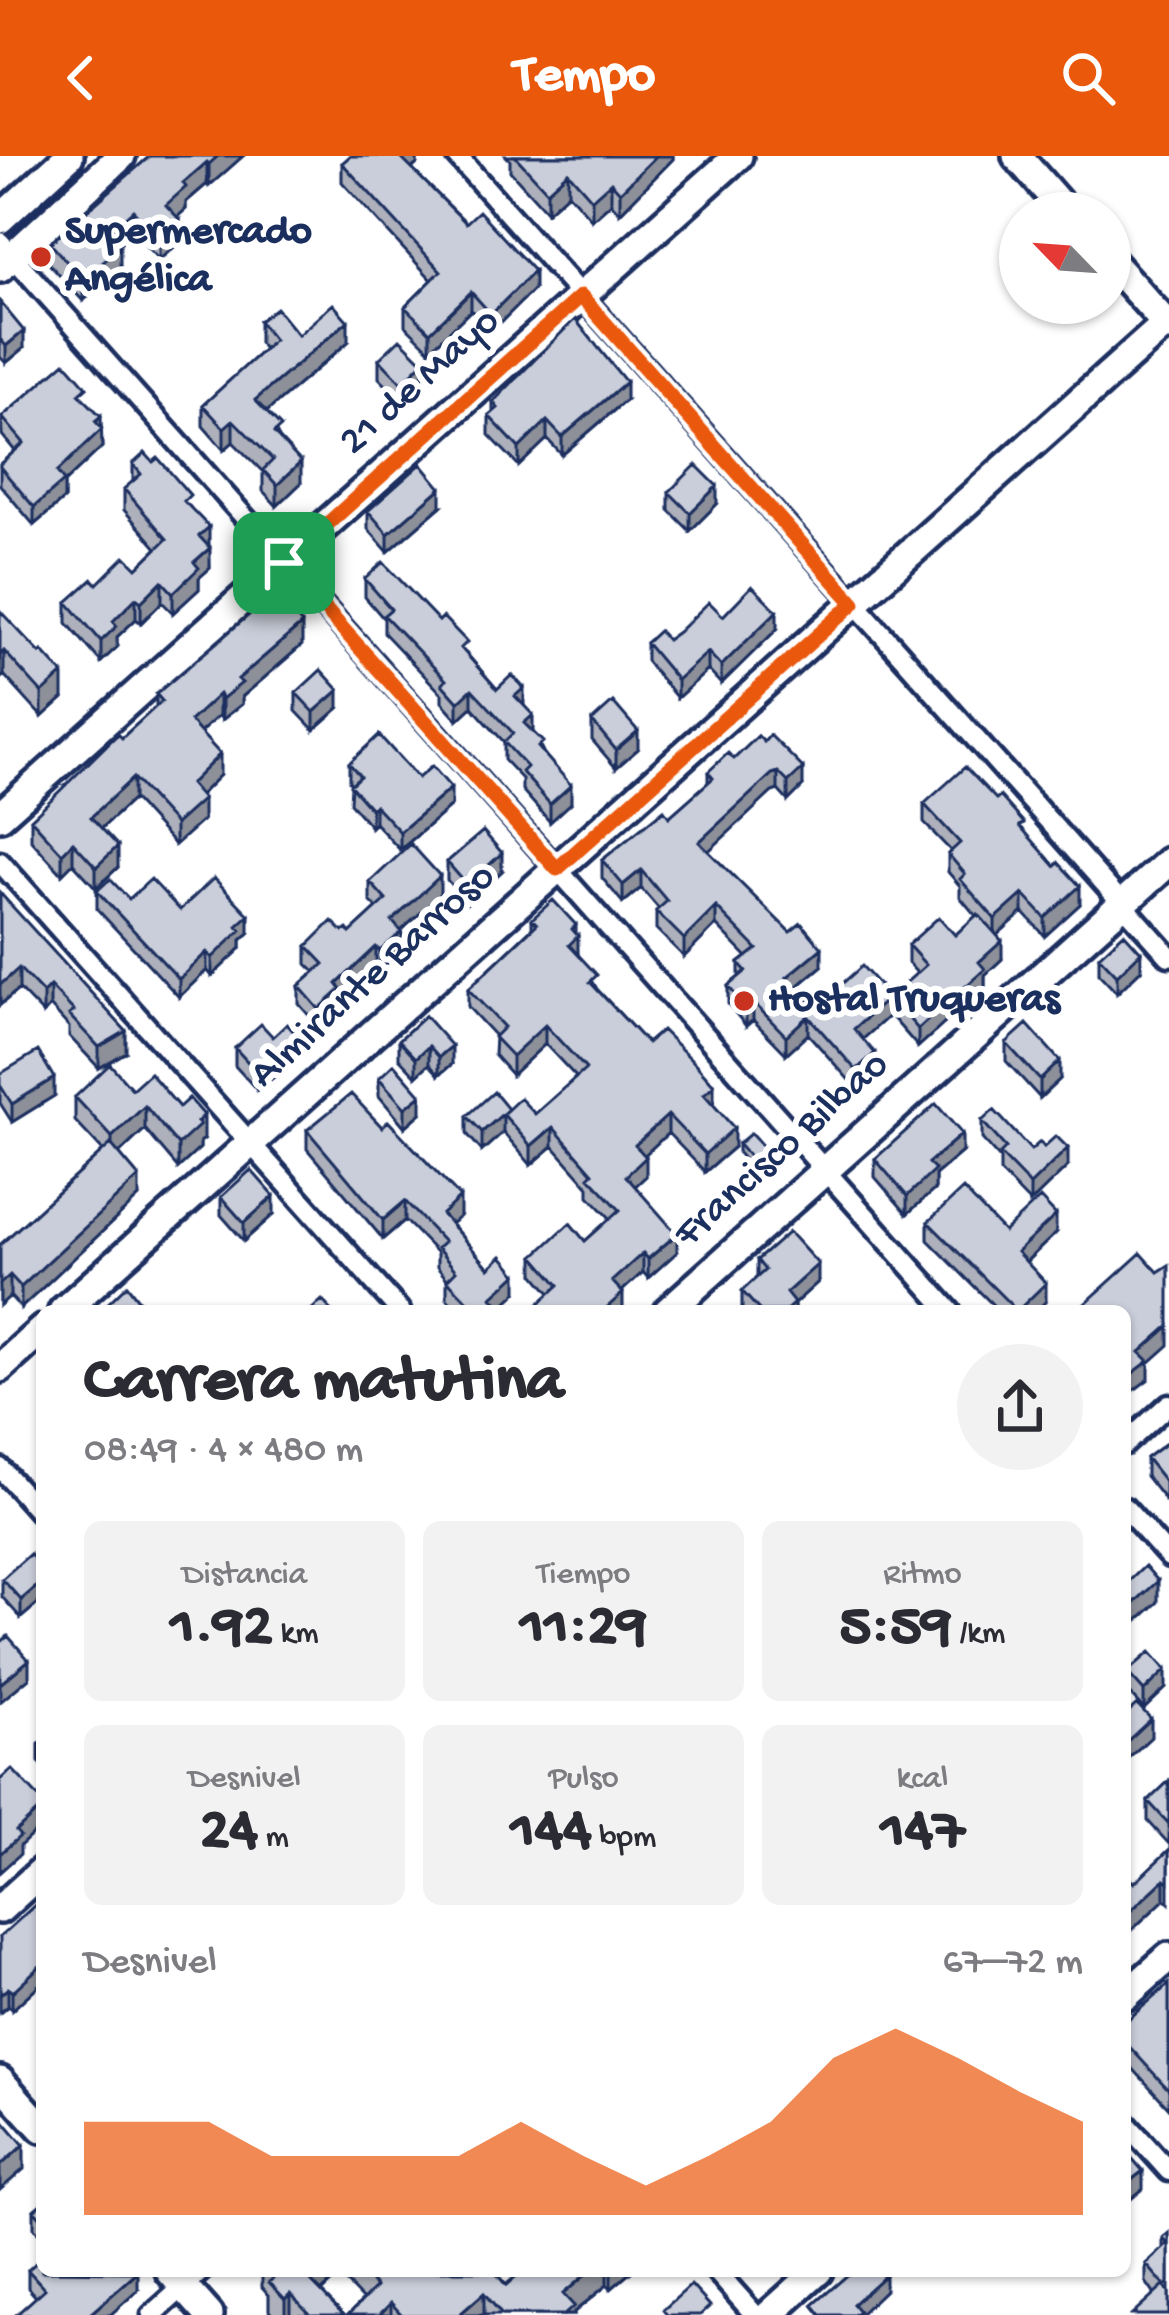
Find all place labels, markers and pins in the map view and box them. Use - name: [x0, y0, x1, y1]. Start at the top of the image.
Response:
- place label: Supermercado Angélica: [64, 209, 312, 306]
- marker: Supermercado Angélica: [28, 244, 54, 270]
- pin: [233, 512, 335, 614]
- place label: Hostal Truqueras: [768, 977, 1062, 1026]
- marker: Hostal Truqueras: [731, 988, 757, 1014]

